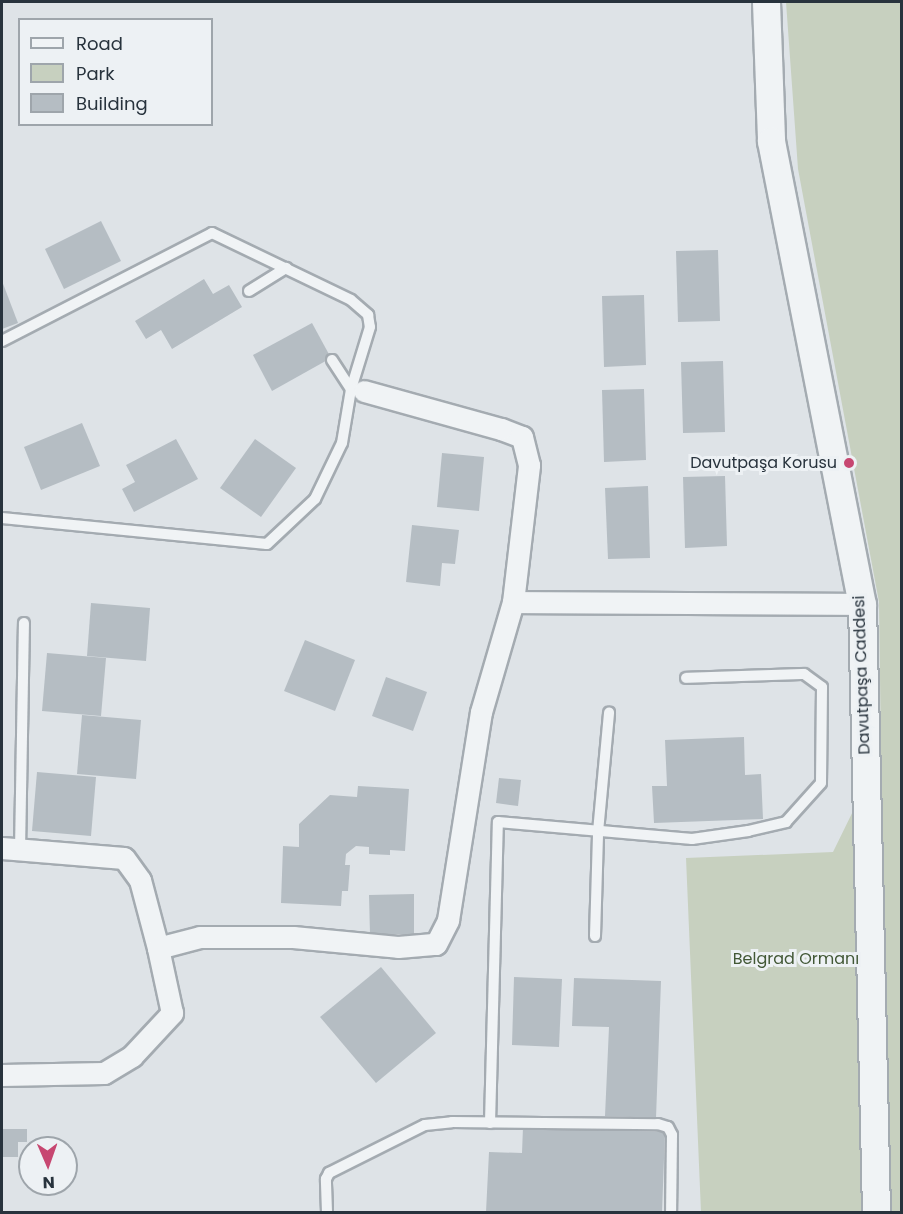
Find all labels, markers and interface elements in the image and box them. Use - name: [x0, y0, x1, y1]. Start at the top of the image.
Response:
- legend: [18, 18, 213, 126]
- text: Road: [76, 31, 123, 56]
- text: Park: [76, 61, 115, 86]
- text: Building: [76, 91, 148, 116]
- place label: Davutpaşa Korusu: [690, 453, 837, 473]
- marker: Davutpaşa Korusu: [842, 456, 856, 470]
- street label: Davutpaşa Caddesi: [850, 595, 874, 755]
- park label: Belgrad Ormanı: [733, 949, 859, 969]
- north arrow: [18, 1136, 78, 1196]
- text: N: [42, 1171, 55, 1194]

